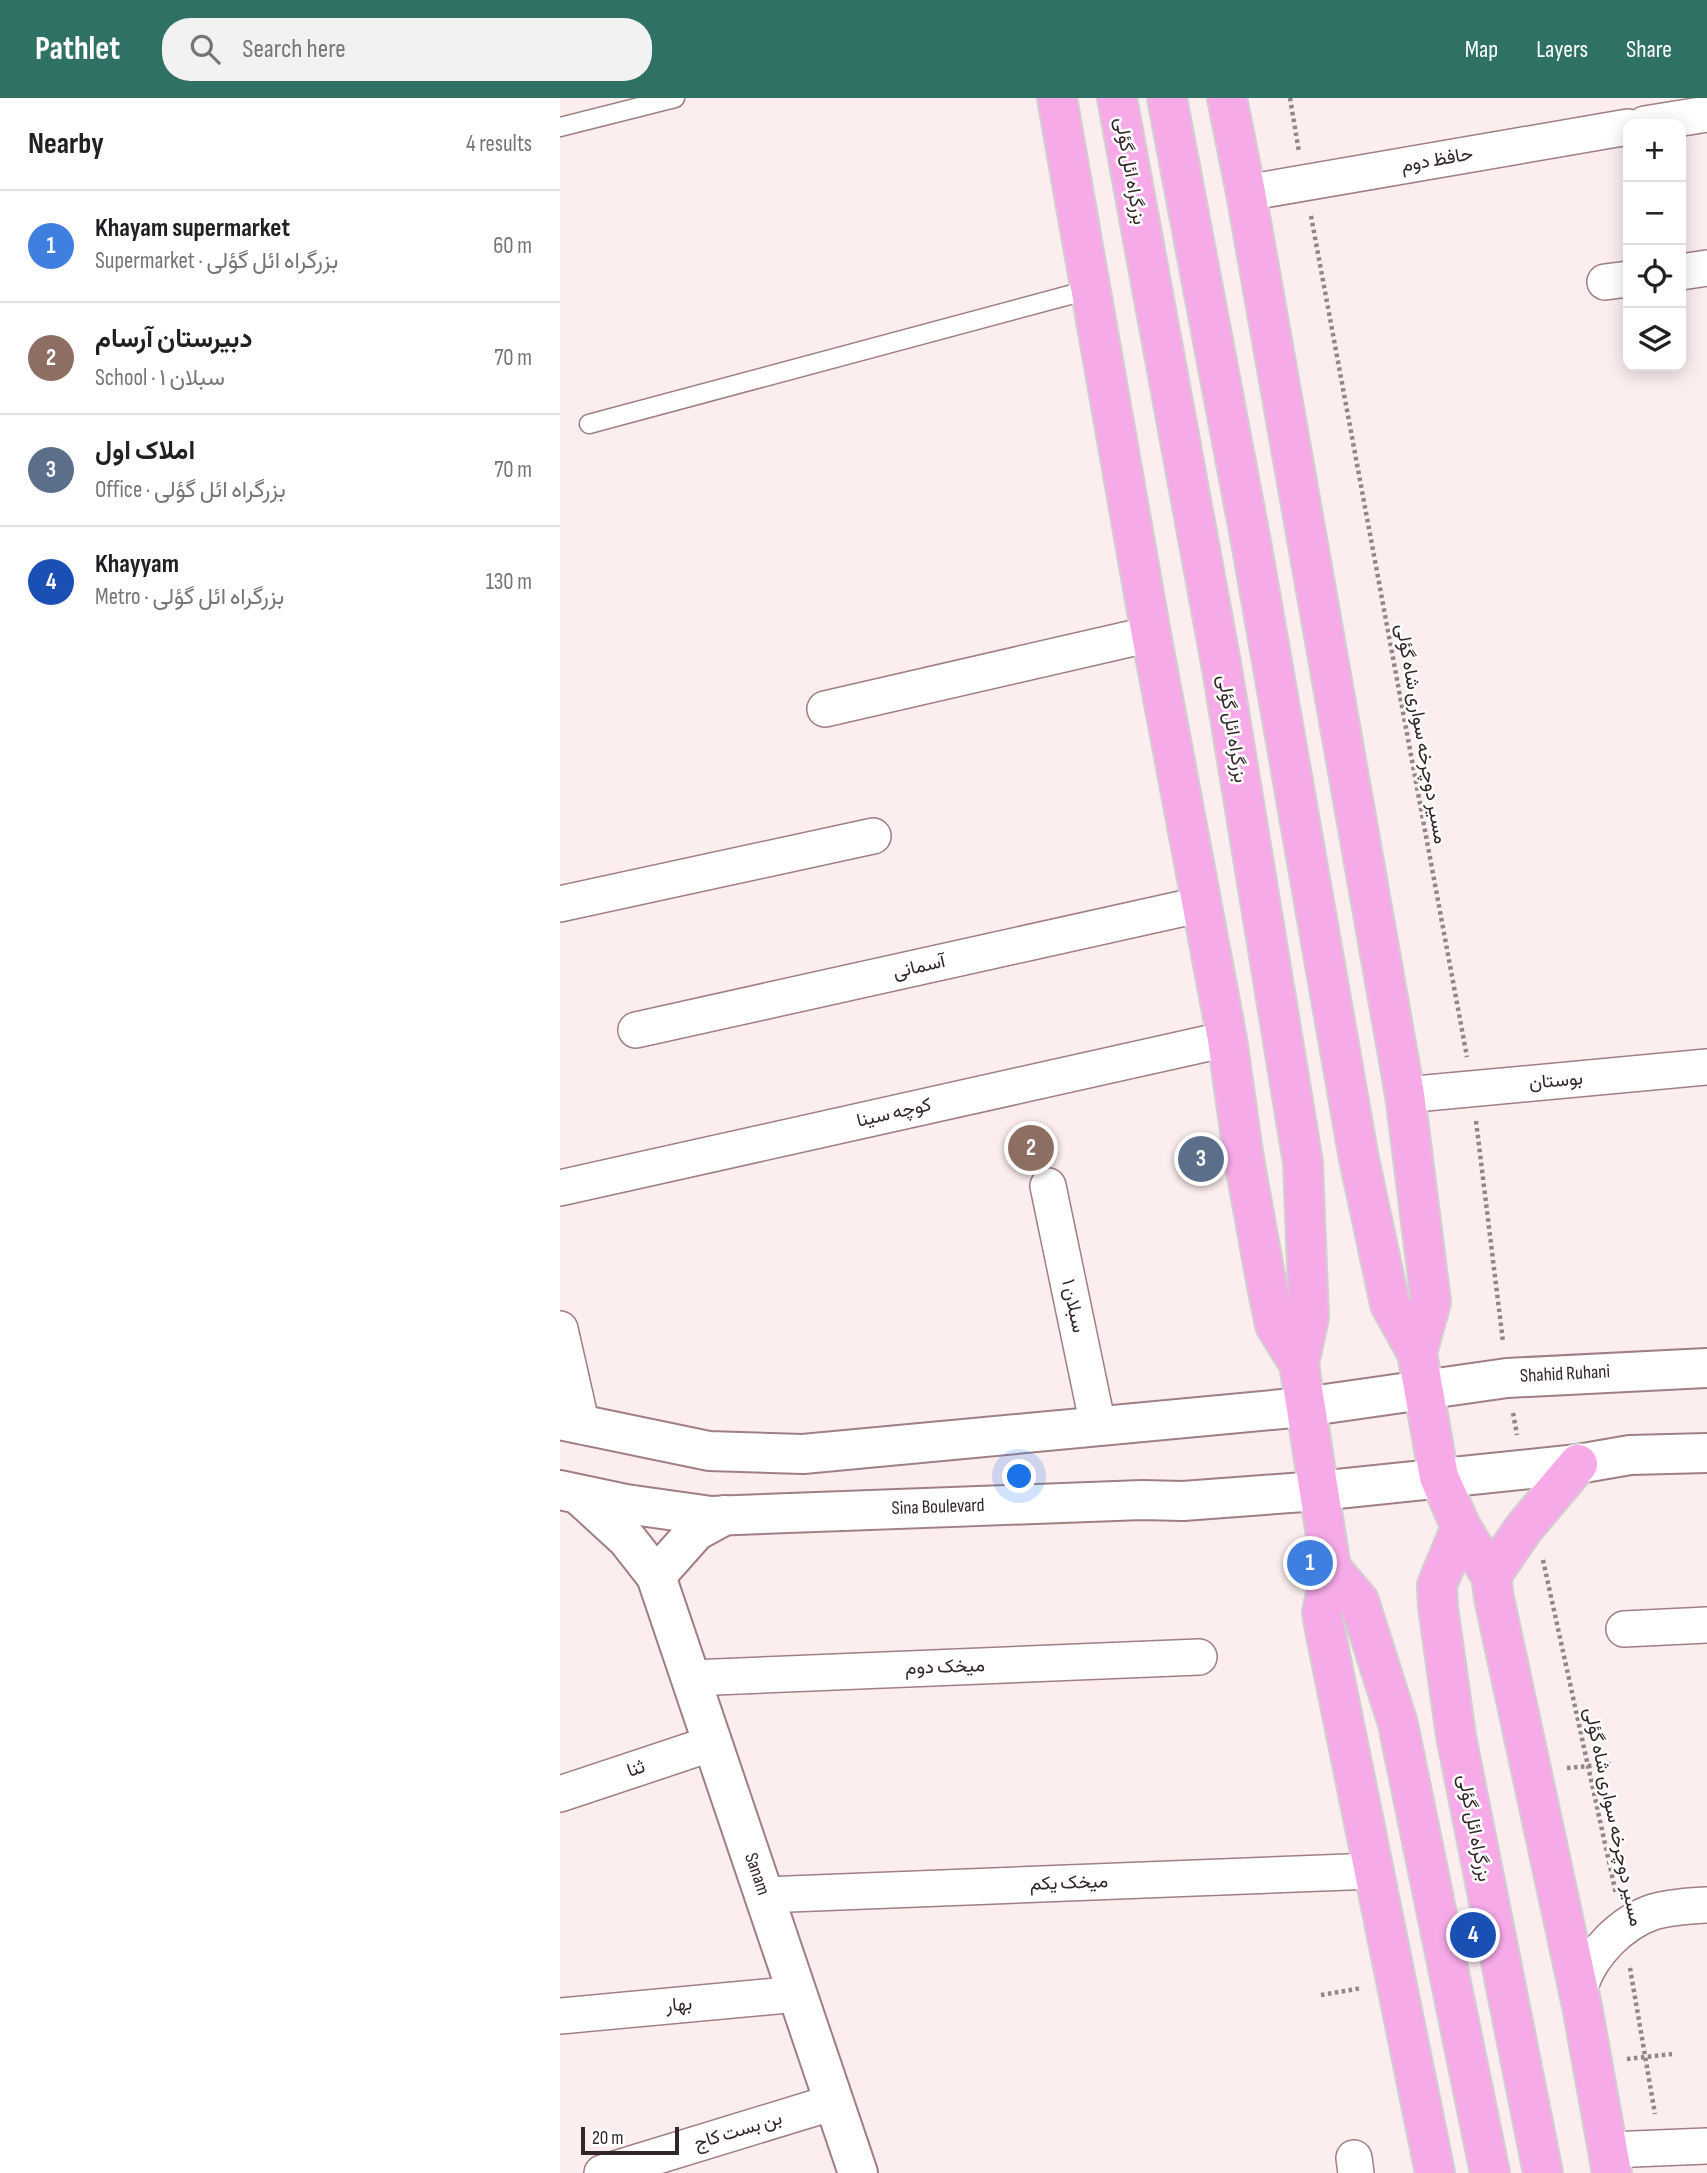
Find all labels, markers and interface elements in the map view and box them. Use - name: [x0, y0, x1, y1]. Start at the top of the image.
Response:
- search box: [162, 18, 652, 81]
- text: Pathlet: [35, 29, 120, 69]
- icon: search: [186, 30, 224, 68]
- text: Search here: [242, 34, 346, 65]
- text: Map: [1465, 35, 1498, 64]
- text: Layers: [1536, 35, 1588, 64]
- text: Share: [1626, 35, 1672, 64]
- street label: بزرگراه ائل گؤلی: [1109, 115, 1151, 227]
- map controls: [1623, 119, 1686, 371]
- button: +: [1623, 119, 1686, 182]
- text: Nearby: [28, 126, 104, 162]
- text: 4 results: [466, 130, 532, 158]
- street label: حافظ دوم: [1399, 142, 1475, 178]
- button: −: [1623, 182, 1686, 245]
- text: Khayam supermarket: [95, 213, 290, 244]
- text: 1: [46, 232, 56, 260]
- text: 60 m: [493, 232, 532, 260]
- button: locate: [1623, 245, 1686, 308]
- text: Supermarket · بزرگراه ائل گؤلی: [95, 247, 338, 275]
- button: layers: [1623, 308, 1686, 371]
- text: دبیرستان آرسام: [95, 324, 253, 355]
- text: 2: [46, 344, 56, 372]
- text: 70 m: [494, 344, 532, 372]
- text: School · سبلان ۱: [95, 364, 225, 392]
- text: املاک اول: [95, 436, 195, 467]
- text: 3: [46, 456, 56, 484]
- text: 70 m: [494, 456, 532, 484]
- text: Office · بزرگراه ائل گؤلی: [95, 476, 286, 504]
- text: Khayyam: [95, 549, 179, 580]
- text: 4: [46, 568, 56, 596]
- text: 130 m: [486, 568, 532, 596]
- text: Metro · بزرگراه ائل گؤلی: [95, 583, 284, 611]
- street label: مسیر دوچرخه سواری شاه گؤلی: [1389, 622, 1452, 846]
- street label: بزرگراه ائل گؤلی: [1212, 673, 1252, 785]
- street label: آسمانی: [891, 949, 949, 984]
- street label: بوستان: [1528, 1067, 1584, 1095]
- street label: کوچه سینا: [855, 1093, 934, 1134]
- pin: 2: [1008, 1122, 1054, 1174]
- pin: 3: [1178, 1133, 1224, 1185]
- street label: سبلان ۱: [1056, 1277, 1090, 1335]
- street label: Shahid Ruhani: [1519, 1360, 1611, 1388]
- your location: [1002, 1459, 1036, 1493]
- street label: Sina Boulevard: [891, 1494, 985, 1520]
- pin: 1: [1287, 1537, 1333, 1589]
- street label: میخک دوم: [905, 1654, 985, 1680]
- street label: مسیر دوچرخه سواری شاه گؤلی: [1578, 1705, 1647, 1929]
- street label: ثنا: [624, 1755, 648, 1783]
- street label: بزرگراه ائل گؤلی: [1452, 1772, 1496, 1884]
- street label: Sanam: [739, 1850, 775, 1898]
- street label: میخک یکم: [1029, 1870, 1109, 1896]
- pin: 4: [1450, 1909, 1496, 1961]
- street label: بهار: [664, 1992, 693, 2018]
- street label: بن بست کاج: [691, 2107, 785, 2155]
- scale bar: [581, 2124, 679, 2156]
- text: 20 m: [592, 2127, 624, 2150]

